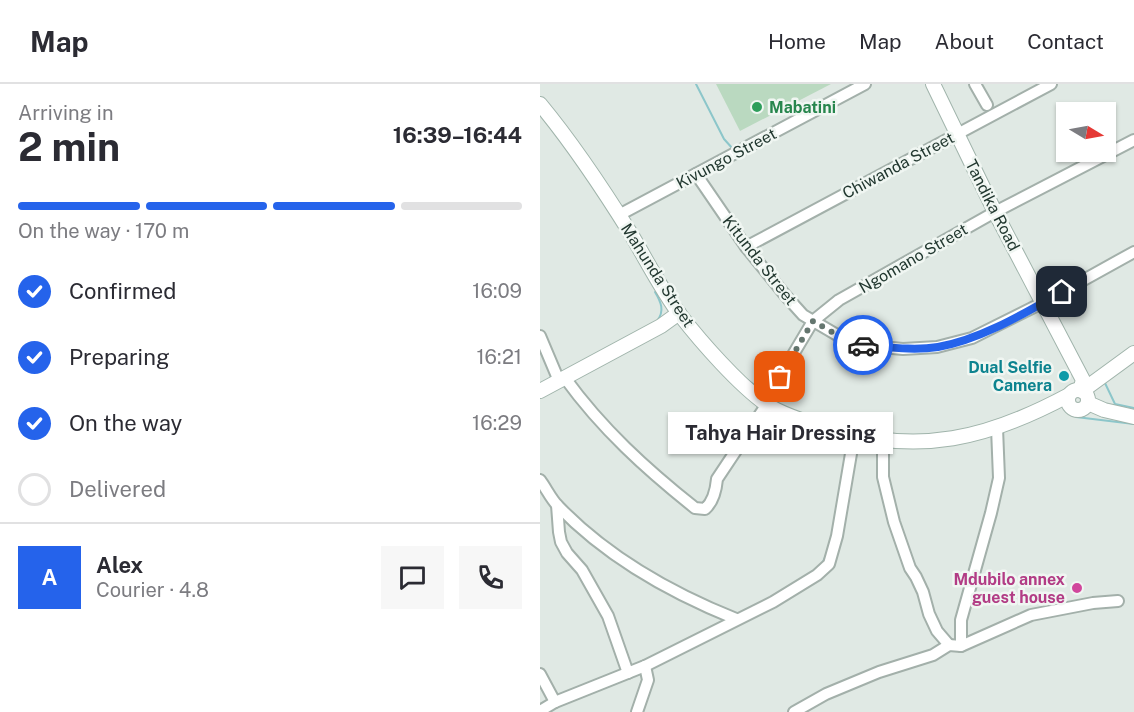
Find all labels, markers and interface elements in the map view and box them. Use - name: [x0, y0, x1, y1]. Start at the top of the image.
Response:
- text: Map: [30, 25, 89, 58]
- text: Home: [768, 29, 826, 54]
- text: Map: [859, 29, 902, 54]
- text: About: [935, 29, 994, 54]
- text: Contact: [1027, 29, 1104, 54]
- place label: Mabatini: [769, 98, 836, 117]
- marker: Mabatini: [750, 100, 764, 114]
- text: Arriving in: [18, 101, 113, 125]
- north arrow: [1056, 102, 1116, 162]
- map controls: [1056, 102, 1116, 162]
- text: 16:39–16:44: [393, 122, 522, 148]
- text: 2 min: [18, 124, 120, 170]
- street label: Kivungo Street: [673, 124, 780, 193]
- street label: Chiwanda Street: [839, 128, 957, 203]
- street label: Tandika Road: [961, 156, 1024, 254]
- street label: Kitunda Street: [719, 212, 801, 309]
- text: On the way · 170 m: [18, 219, 189, 243]
- street label: Mahunda Street: [617, 220, 698, 331]
- street label: Ngomano Street: [856, 220, 971, 297]
- pin: [1036, 266, 1087, 317]
- icon: check: [18, 275, 51, 308]
- icon: home: [1045, 275, 1078, 308]
- text: Confirmed: [69, 278, 176, 304]
- text: 16:09: [472, 279, 522, 303]
- courier: [833, 315, 893, 375]
- icon: car: [847, 329, 880, 362]
- icon: check: [18, 341, 51, 374]
- text: Preparing: [69, 344, 170, 370]
- text: 16:21: [476, 345, 522, 369]
- pin: [754, 351, 805, 402]
- place label: Dual Selfie Camera: [968, 358, 1052, 395]
- icon: bag: [763, 360, 796, 393]
- marker: Dual Selfie Camera: [1057, 369, 1071, 383]
- icon: check: [18, 407, 51, 440]
- text: On the way: [69, 410, 182, 436]
- text: 16:29: [472, 411, 522, 435]
- callout: Tahya Hair Dressing: [668, 413, 892, 455]
- text: Tahya Hair Dressing: [685, 421, 876, 445]
- text: Delivered: [69, 476, 166, 502]
- button: chat: [381, 546, 444, 609]
- button: phone: [459, 546, 522, 609]
- text: Alex: [96, 552, 143, 578]
- text: A: [42, 564, 57, 590]
- place label: Mdubilo annex guest house: [954, 570, 1066, 607]
- text: Courier · 4.8: [96, 578, 209, 602]
- marker: Mdubilo annex guest house: [1070, 581, 1084, 595]

